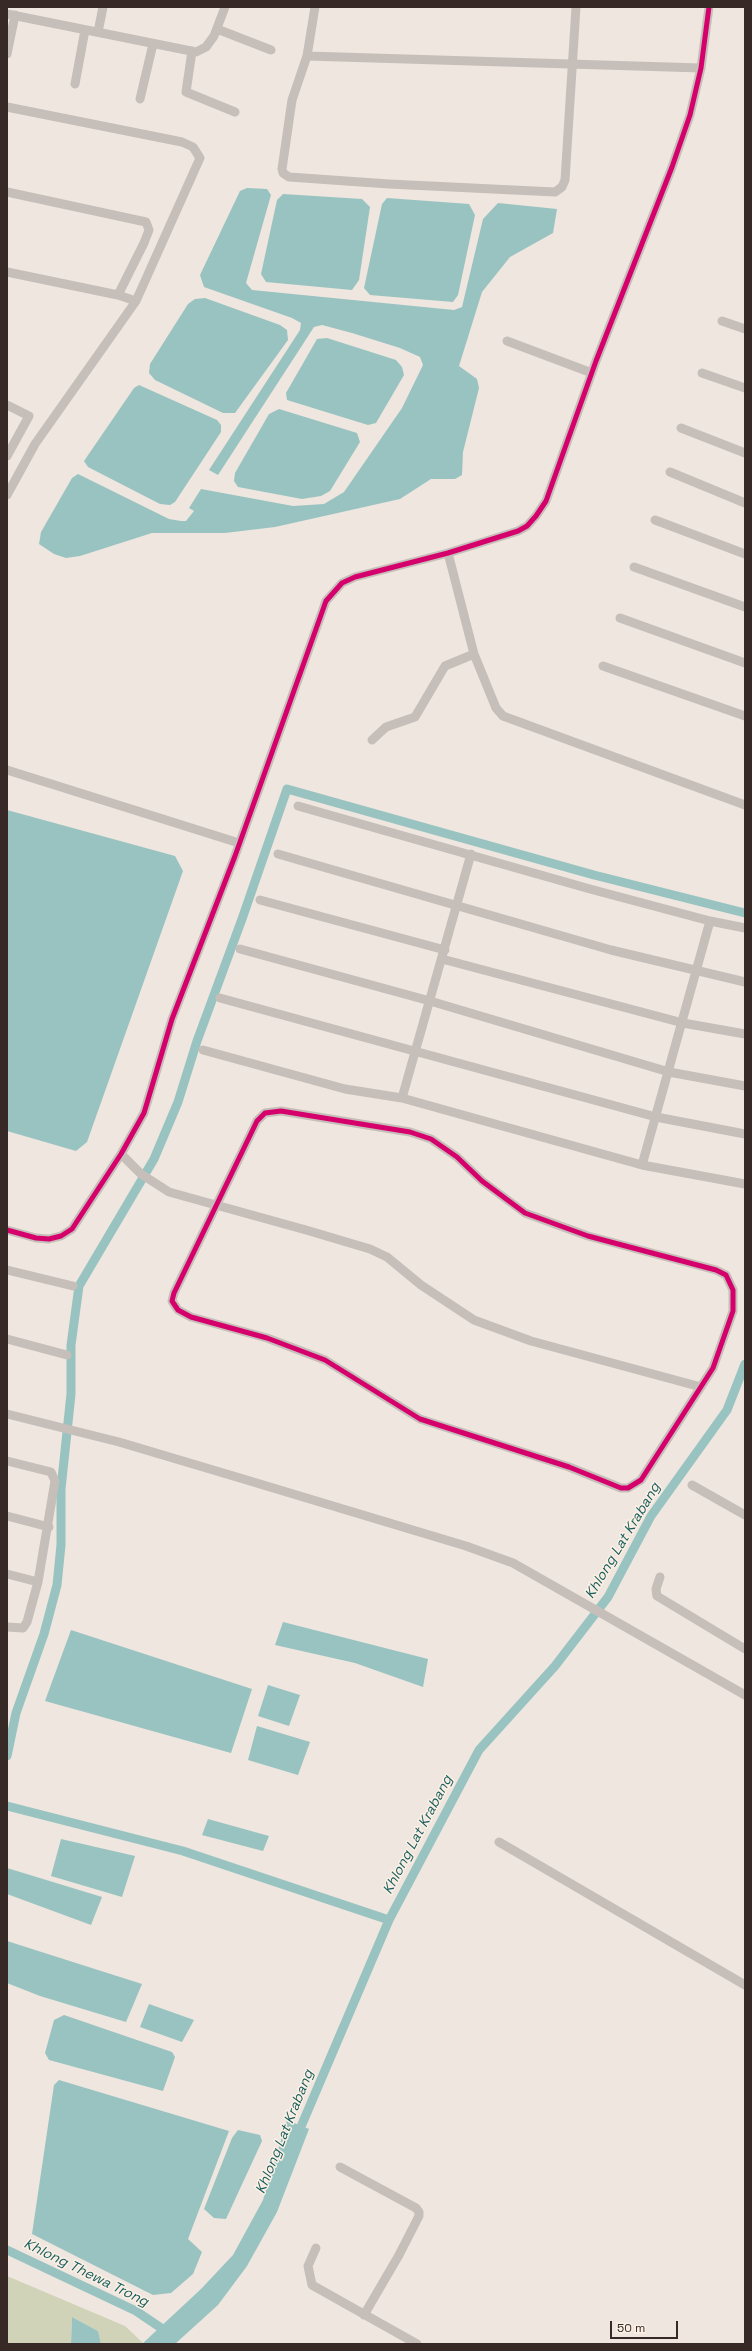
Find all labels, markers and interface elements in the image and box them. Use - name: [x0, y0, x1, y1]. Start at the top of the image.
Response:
- water label: Khlong Lat Krabang: [582, 1480, 664, 1602]
- water label: Khlong Lat Krabang: [380, 1773, 456, 1897]
- water label: Khlong Lat Krabang: [253, 2068, 317, 2196]
- water label: Khlong Thewa Trong: [21, 2236, 151, 2310]
- scale bar: [612, 2313, 680, 2339]
- text: 50 m: [617, 2320, 645, 2336]

